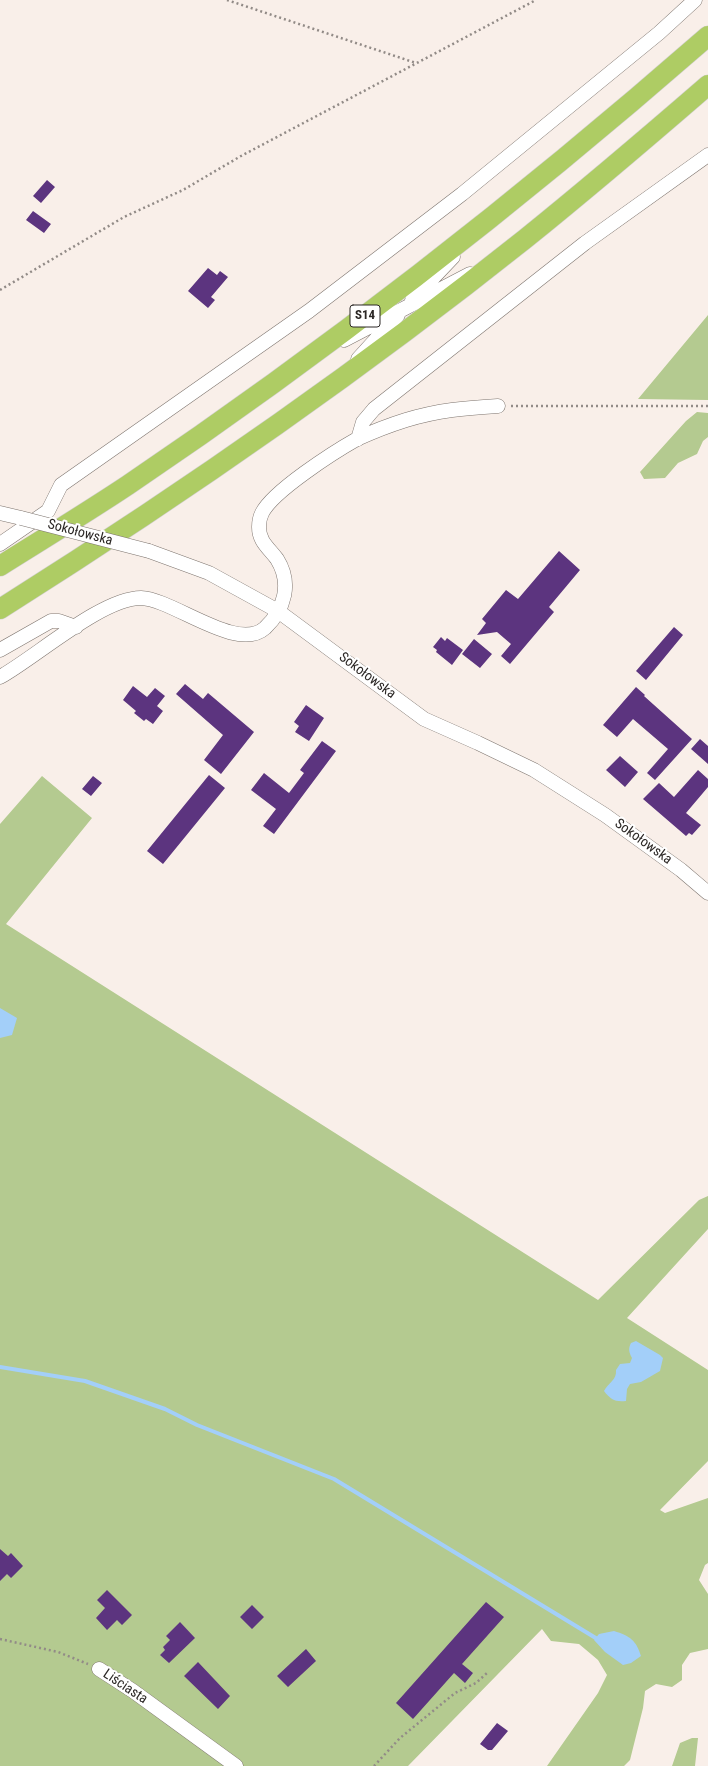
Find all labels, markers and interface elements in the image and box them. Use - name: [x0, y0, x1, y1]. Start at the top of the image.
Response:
- road number: S14: [350, 305, 380, 327]
- street label: Sokołowska: [46, 516, 114, 550]
- street label: Sokołowska: [335, 649, 399, 703]
- street label: Sokołowska: [611, 816, 675, 868]
- street label: Liściasta: [100, 1666, 150, 1708]

